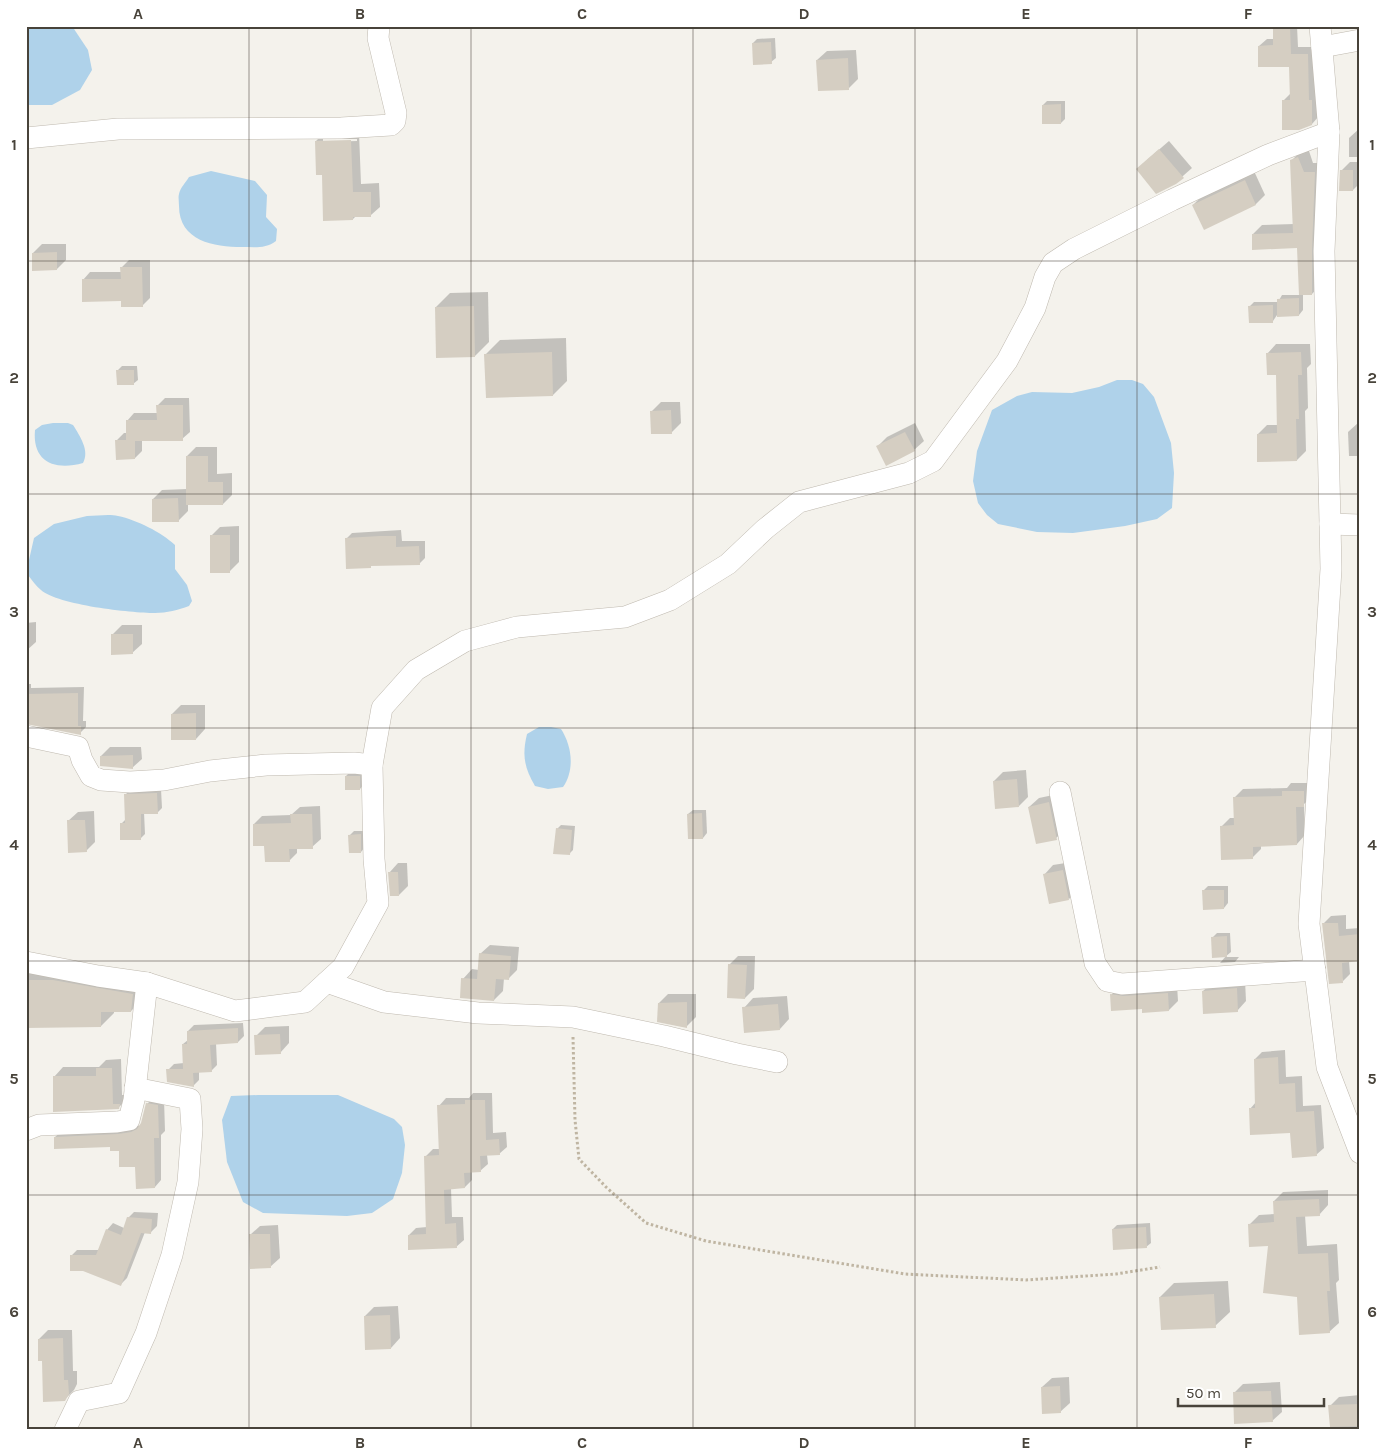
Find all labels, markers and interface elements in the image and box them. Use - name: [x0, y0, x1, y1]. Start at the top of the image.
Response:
- text: A: [133, 4, 143, 23]
- text: B: [355, 4, 365, 23]
- text: C: [577, 4, 587, 23]
- text: D: [799, 4, 810, 23]
- text: E: [1021, 4, 1031, 23]
- text: F: [1244, 4, 1253, 23]
- text: 1: [11, 135, 17, 154]
- text: 1: [1369, 135, 1375, 154]
- text: 2: [9, 368, 19, 387]
- text: 2: [1367, 368, 1377, 387]
- text: 3: [9, 602, 19, 621]
- text: 3: [1367, 602, 1377, 621]
- text: 4: [9, 835, 19, 854]
- text: 4: [1367, 835, 1377, 854]
- text: 5: [9, 1069, 19, 1088]
- text: 5: [1367, 1069, 1377, 1088]
- text: 6: [9, 1302, 19, 1321]
- text: 6: [1367, 1302, 1377, 1321]
- scale bar: [1178, 1376, 1325, 1408]
- text: 50 m: [1186, 1384, 1221, 1402]
- text: A: [133, 1433, 143, 1452]
- text: B: [355, 1433, 365, 1452]
- text: C: [577, 1433, 587, 1452]
- text: D: [799, 1433, 810, 1452]
- text: E: [1021, 1433, 1031, 1452]
- text: F: [1244, 1433, 1253, 1452]

